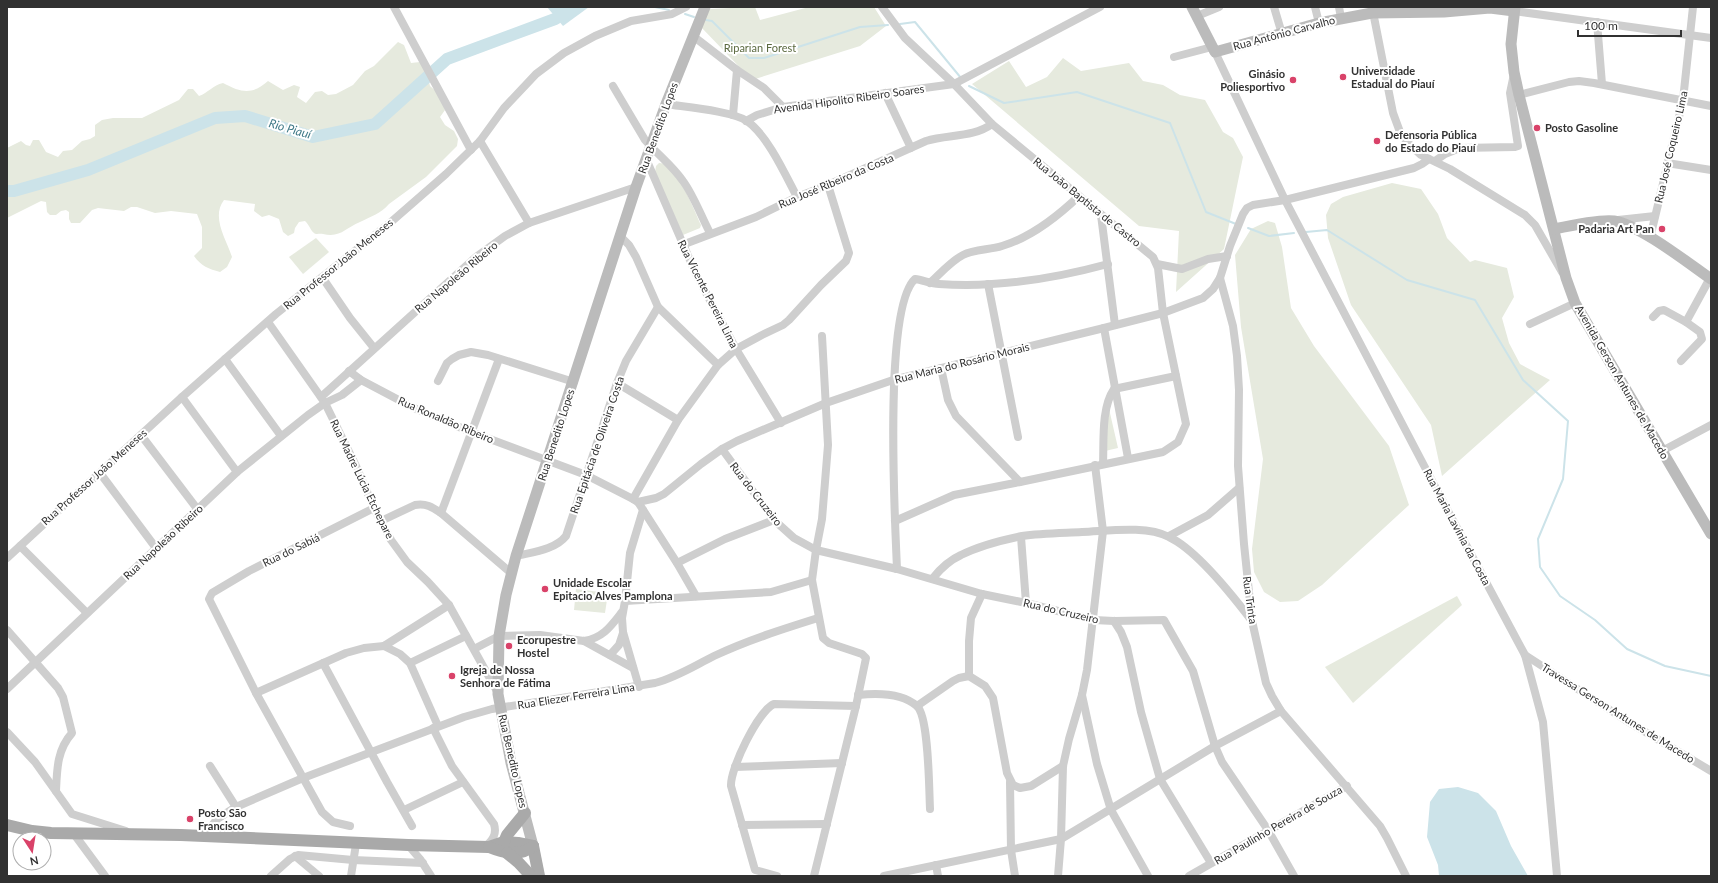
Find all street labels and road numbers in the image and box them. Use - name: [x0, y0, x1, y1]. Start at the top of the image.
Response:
- street label: Rua Antônio Carvalho: [1231, 13, 1336, 52]
- street label: Rua Benedito Lopes: [635, 80, 680, 175]
- street label: Avenida Hipolito Ribeiro Soares: [773, 81, 925, 116]
- street label: Rua José Coqueiro Lima: [1651, 90, 1690, 204]
- street label: Rua José Ribeiro da Costa: [776, 150, 895, 211]
- street label: Rua João Baptista de Castro: [1031, 154, 1144, 249]
- street label: Rua Professor João Meneses: [280, 215, 395, 312]
- street label: Rua Napoleão Ribeiro: [412, 238, 500, 315]
- street label: Rua Vicente Pereira Lima: [675, 238, 741, 350]
- street label: Avenida Gerson Antunes de Macedo: [1573, 302, 1672, 461]
- street label: Rua Maria do Rosário Morais: [893, 339, 1031, 386]
- street label: Rua Epitácia de Oliveira Costa: [567, 375, 626, 515]
- street label: Rua Benedito Lopes: [535, 387, 577, 482]
- street label: Rua Ronaldão Ribeiro: [396, 393, 496, 446]
- street label: Rua Madre Lúcia Etchepare: [328, 417, 397, 541]
- street label: Rua Professor João Meneses: [38, 426, 149, 527]
- street label: Rua do Cruzeiro: [728, 459, 785, 528]
- street label: Rua Maria Lavínia da Costa: [1421, 466, 1494, 587]
- street label: Rua Napoleão Ribeiro: [120, 501, 205, 582]
- street label: Rua do Sabiá: [260, 530, 321, 569]
- street label: Rua Trinta: [1241, 575, 1260, 625]
- street label: Rua do Cruzeiro: [1022, 596, 1100, 626]
- street label: Travessa Gerson Antunes de Macedo: [1539, 660, 1697, 765]
- street label: Rua Eliezer Ferreira Lima: [516, 680, 635, 711]
- street label: Rua Benedito Lopes: [496, 713, 531, 809]
- street label: Rua Paulinho Pereira de Souza: [1211, 782, 1344, 867]

